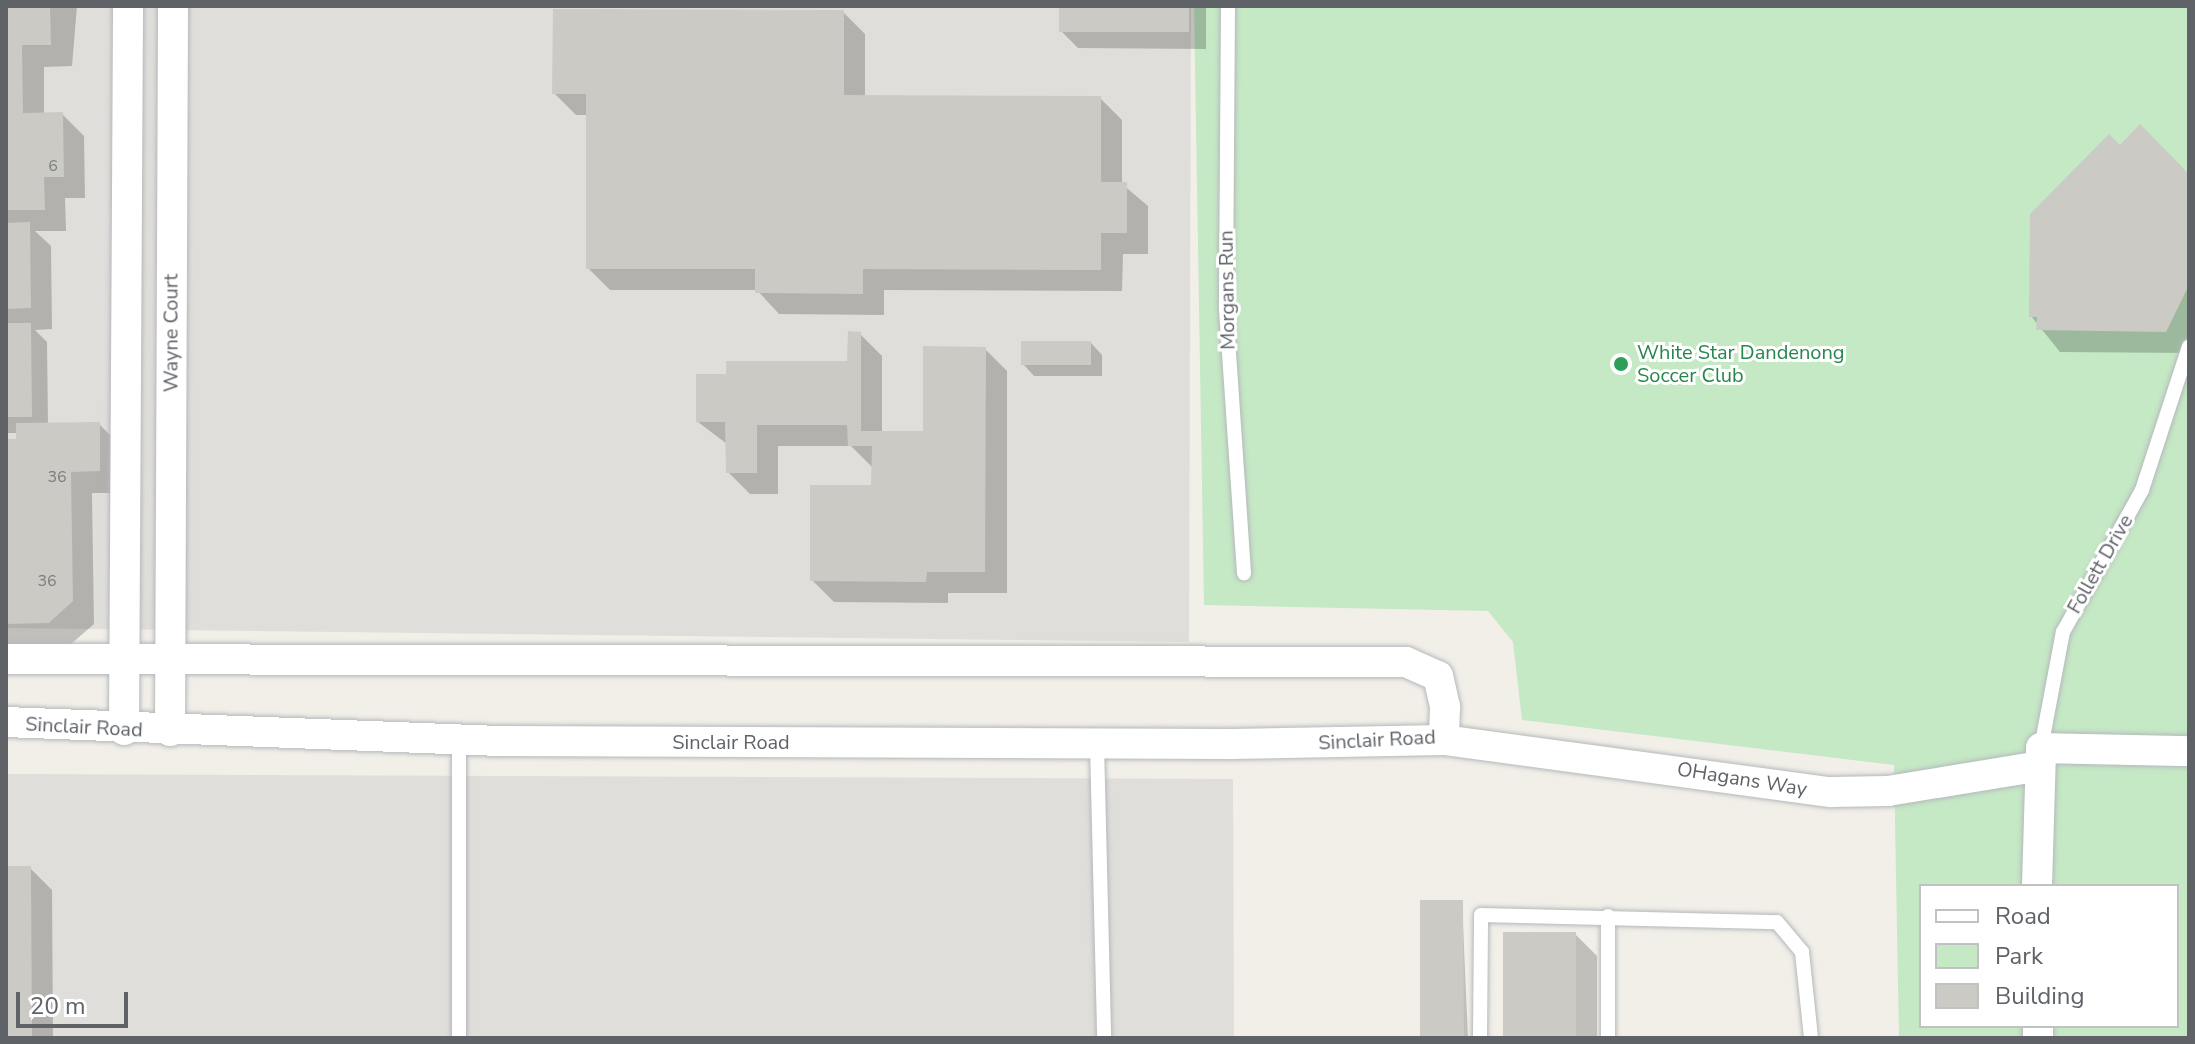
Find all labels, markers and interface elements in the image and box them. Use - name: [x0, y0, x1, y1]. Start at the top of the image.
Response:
- house number: 6: [48, 156, 58, 176]
- street label: Morgans Run: [1214, 230, 1240, 350]
- street label: Wayne Court: [159, 274, 183, 392]
- place label: White Star Dandenong Soccer Club: [1637, 340, 1845, 387]
- marker: White Star Dandenong Soccer Club: [1612, 355, 1630, 373]
- house number: 36: [47, 467, 67, 487]
- street label: Follett Drive: [2062, 510, 2138, 618]
- house number: 36: [37, 571, 57, 591]
- street label: Sinclair Road: [25, 712, 143, 742]
- street label: Sinclair Road: [1318, 725, 1436, 755]
- street label: Sinclair Road: [672, 730, 790, 754]
- street label: OHagans Way: [1675, 757, 1809, 801]
- legend: [1919, 884, 2179, 1028]
- text: Road: [1995, 900, 2051, 932]
- text: Park: [1995, 940, 2043, 972]
- scale bar: [20, 976, 132, 1026]
- text: Building: [1995, 980, 2085, 1012]
- text: 20 m: [30, 990, 86, 1022]

